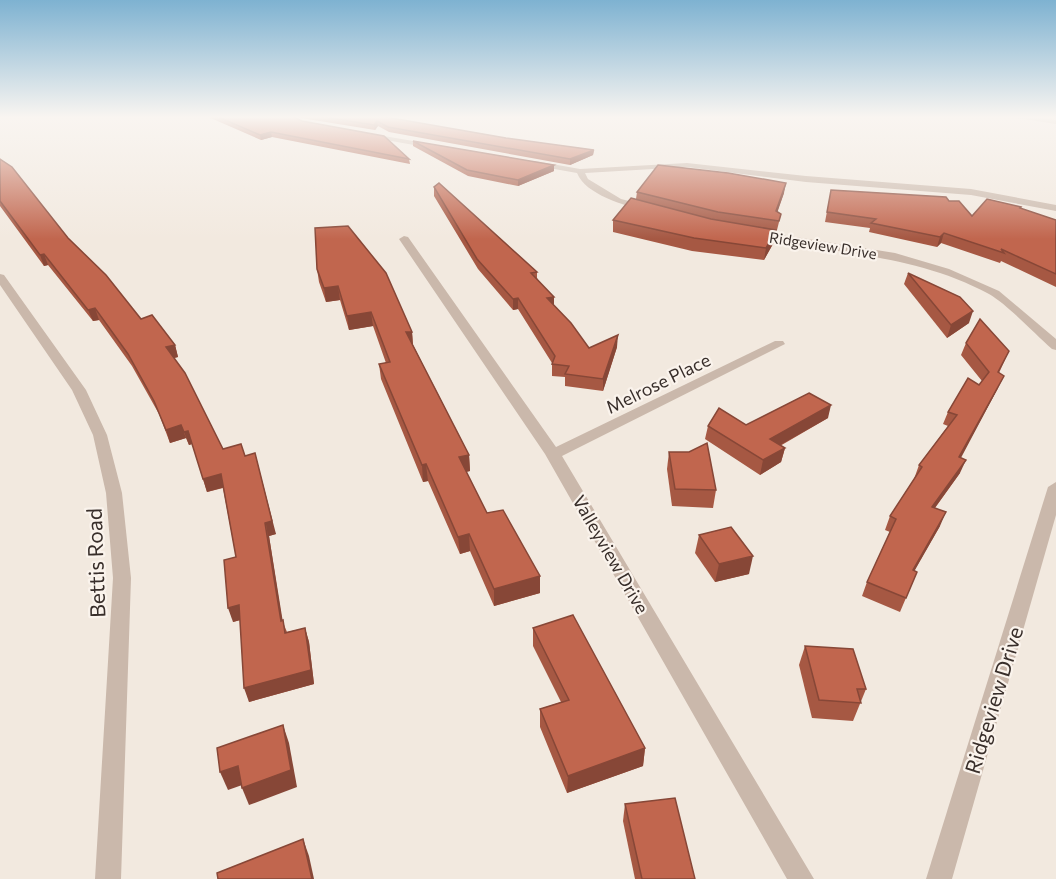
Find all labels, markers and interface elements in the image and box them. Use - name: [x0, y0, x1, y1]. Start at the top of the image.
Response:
- street label: Ridgeview Drive: [768, 228, 878, 262]
- street label: Melrose Place: [602, 348, 714, 418]
- street label: Valleyview Drive: [568, 491, 654, 617]
- street label: Bettis Road: [81, 508, 109, 618]
- street label: Ridgeview Drive: [959, 624, 1027, 776]

